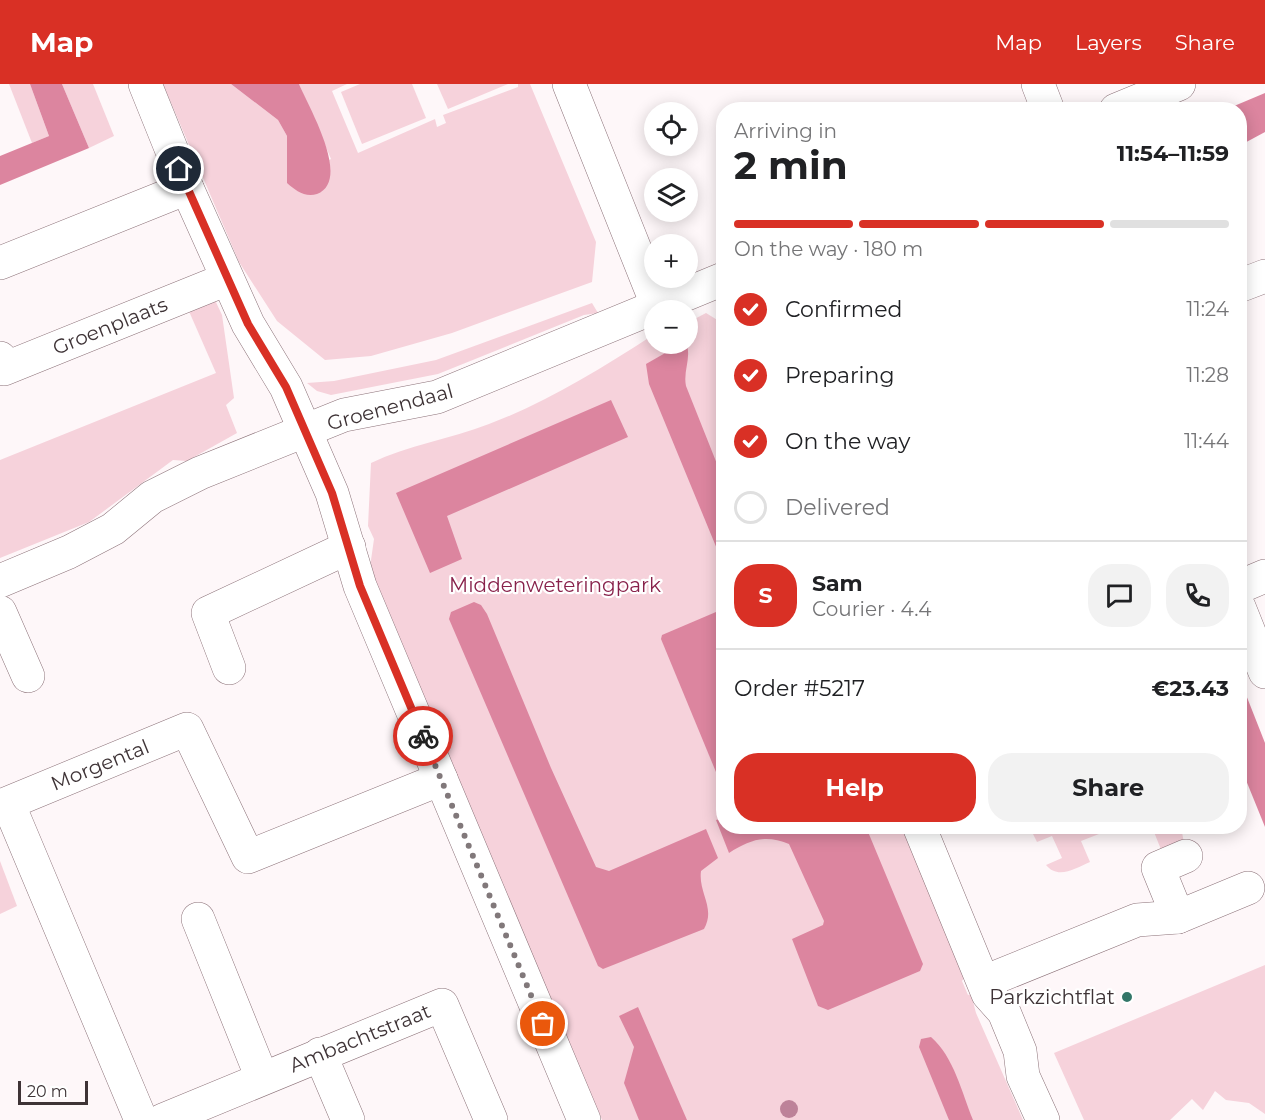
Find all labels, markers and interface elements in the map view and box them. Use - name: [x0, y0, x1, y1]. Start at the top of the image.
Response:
- text: Map: [30, 25, 93, 59]
- text: Map: [995, 30, 1042, 55]
- text: Layers: [1075, 30, 1142, 55]
- text: Share: [1175, 30, 1235, 55]
- map controls: [644, 102, 698, 354]
- button: locate: [644, 102, 698, 156]
- text: Arriving in: [734, 119, 837, 143]
- text: 11:54–11:59: [1117, 140, 1229, 167]
- text: 2 min: [734, 141, 848, 189]
- pin: [153, 143, 204, 194]
- icon: home: [162, 152, 195, 185]
- button: layers: [644, 168, 698, 222]
- button: +: [644, 234, 698, 288]
- text: On the way · 180 m: [734, 237, 923, 261]
- street label: Groenplaats: [49, 292, 171, 360]
- icon: check: [734, 293, 767, 326]
- text: Confirmed: [785, 296, 902, 323]
- text: 11:24: [1186, 297, 1229, 321]
- button: −: [644, 300, 698, 354]
- icon: check: [734, 359, 767, 392]
- text: Preparing: [785, 362, 894, 389]
- text: 11:28: [1186, 363, 1229, 387]
- street label: Groenendaal: [324, 379, 456, 435]
- icon: check: [734, 425, 767, 458]
- text: On the way: [785, 428, 910, 455]
- text: 11:44: [1184, 429, 1229, 453]
- text: Delivered: [785, 494, 890, 521]
- button: chat: [1088, 564, 1151, 627]
- button: phone: [1166, 564, 1229, 627]
- text: Sam: [812, 570, 863, 597]
- park label: Middenweteringpark: [449, 573, 661, 597]
- text: S: [758, 582, 773, 609]
- text: Courier · 4.4: [812, 597, 931, 621]
- text: Order #5217: [734, 675, 865, 702]
- text: €23.43: [1151, 675, 1229, 702]
- courier: [393, 706, 453, 766]
- icon: bike: [407, 720, 440, 753]
- street label: Morgental: [47, 734, 153, 796]
- button: Help: [734, 753, 976, 822]
- button: Share: [988, 753, 1229, 822]
- place label: Parkzichtflat: [989, 985, 1115, 1009]
- marker: Parkzichtflat: [1120, 990, 1134, 1004]
- pin: [517, 998, 568, 1049]
- street label: Ambachtstraat: [286, 999, 434, 1077]
- icon: bag: [526, 1007, 559, 1040]
- scale bar: [18, 1078, 88, 1106]
- text: 20 m: [27, 1082, 68, 1101]

